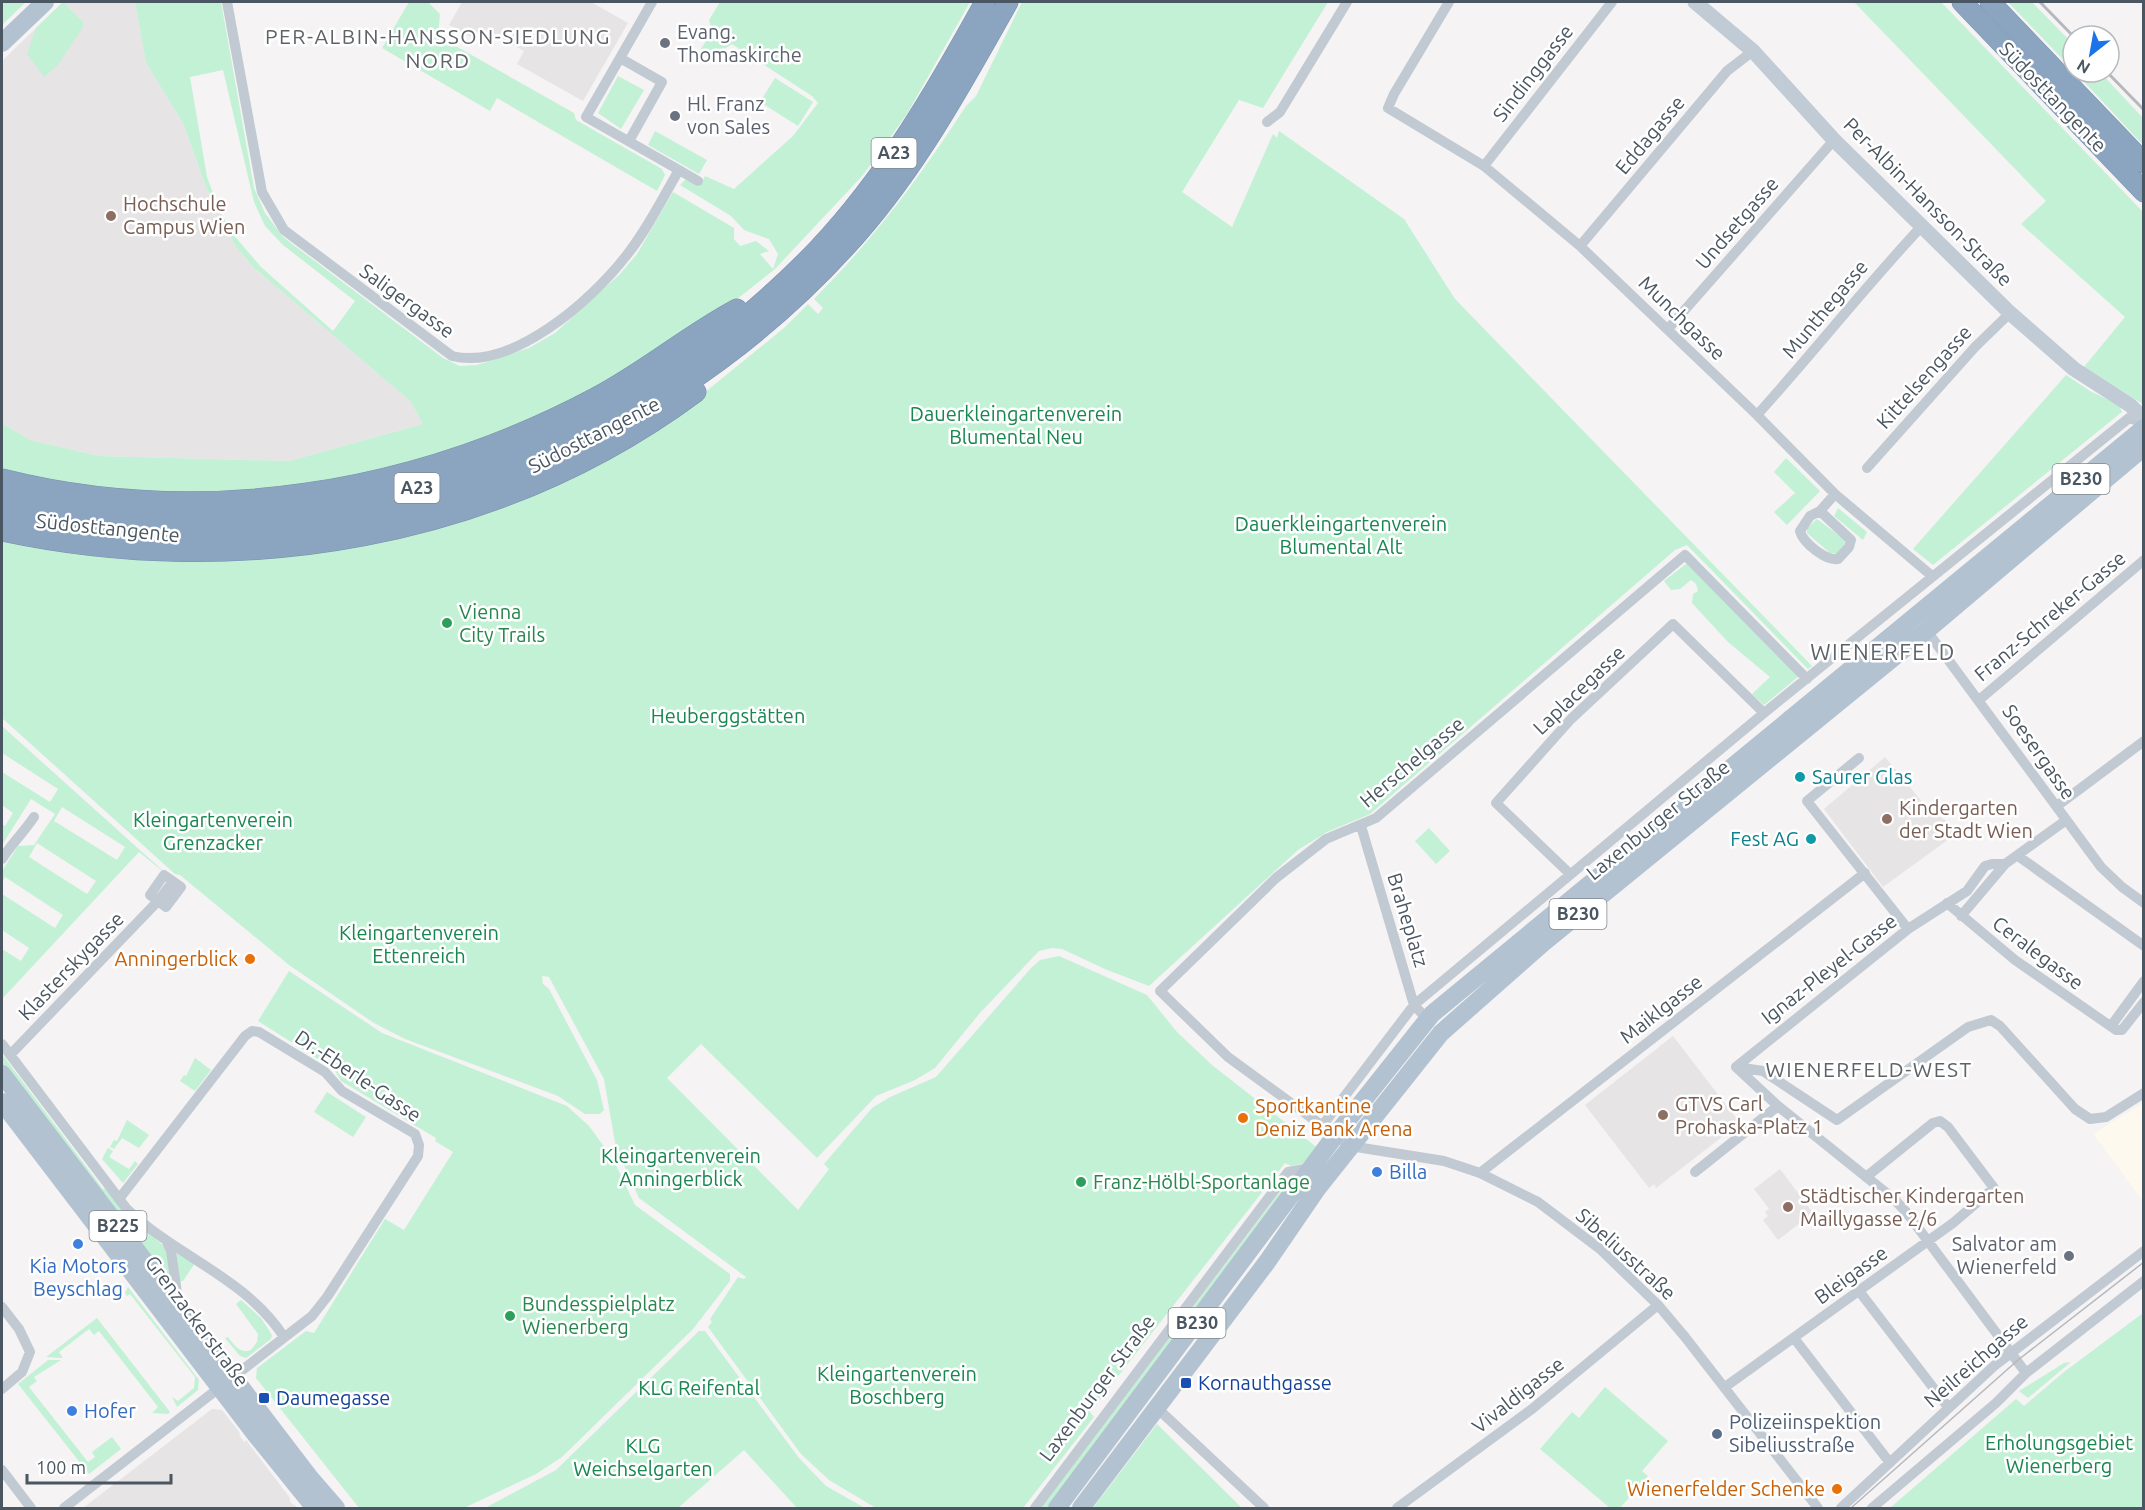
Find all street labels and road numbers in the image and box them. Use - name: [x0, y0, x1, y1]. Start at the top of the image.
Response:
- street label: Sindinggasse: [1488, 20, 1578, 126]
- street label: Südosttangente: [1995, 37, 2112, 157]
- street label: Eddagasse: [1610, 91, 1689, 178]
- street label: Per-Albin-Hansson-Straße: [1839, 113, 2017, 291]
- road number: A23: [872, 138, 916, 168]
- street label: Undsetgasse: [1690, 172, 1783, 273]
- street label: Munthegasse: [1777, 255, 1872, 362]
- street label: Saligergasse: [356, 259, 459, 343]
- street label: Munchgasse: [1634, 271, 1730, 365]
- street label: Kittelsengasse: [1871, 320, 1976, 433]
- street label: Südosttangente: [524, 392, 663, 478]
- road number: B230: [2052, 464, 2110, 494]
- road number: A23: [394, 473, 440, 503]
- street label: Südosttangente: [35, 509, 181, 546]
- street label: Franz-Schreker-Gasse: [1970, 546, 2130, 685]
- street label: Laplacegasse: [1528, 640, 1629, 739]
- street label: Soesergasse: [1998, 700, 2081, 804]
- street label: Herschelgasse: [1355, 712, 1468, 812]
- street label: Laxenburger Straße: [1581, 755, 1734, 884]
- street label: Braheplatz: [1383, 870, 1434, 970]
- road number: B230: [1550, 899, 1606, 929]
- street label: Klasterskygasse: [13, 907, 128, 1025]
- street label: Ignaz-Pleyel-Gasse: [1757, 909, 1901, 1029]
- street label: Ceralegasse: [1988, 911, 2088, 994]
- street label: Maiklgasse: [1615, 969, 1706, 1048]
- street label: Dr.-Eberle-Gasse: [291, 1025, 426, 1126]
- street label: Sibeliusstraße: [1572, 1203, 1681, 1304]
- road number: B225: [90, 1211, 146, 1241]
- street label: Bleigasse: [1810, 1241, 1891, 1309]
- street label: Grenzackerstraße: [141, 1251, 254, 1391]
- road number: B230: [1168, 1308, 1226, 1338]
- street label: Neilreichgasse: [1919, 1309, 2032, 1412]
- street label: Laxenburger Straße: [1034, 1310, 1159, 1465]
- street label: Vivaldigasse: [1467, 1352, 1568, 1438]

